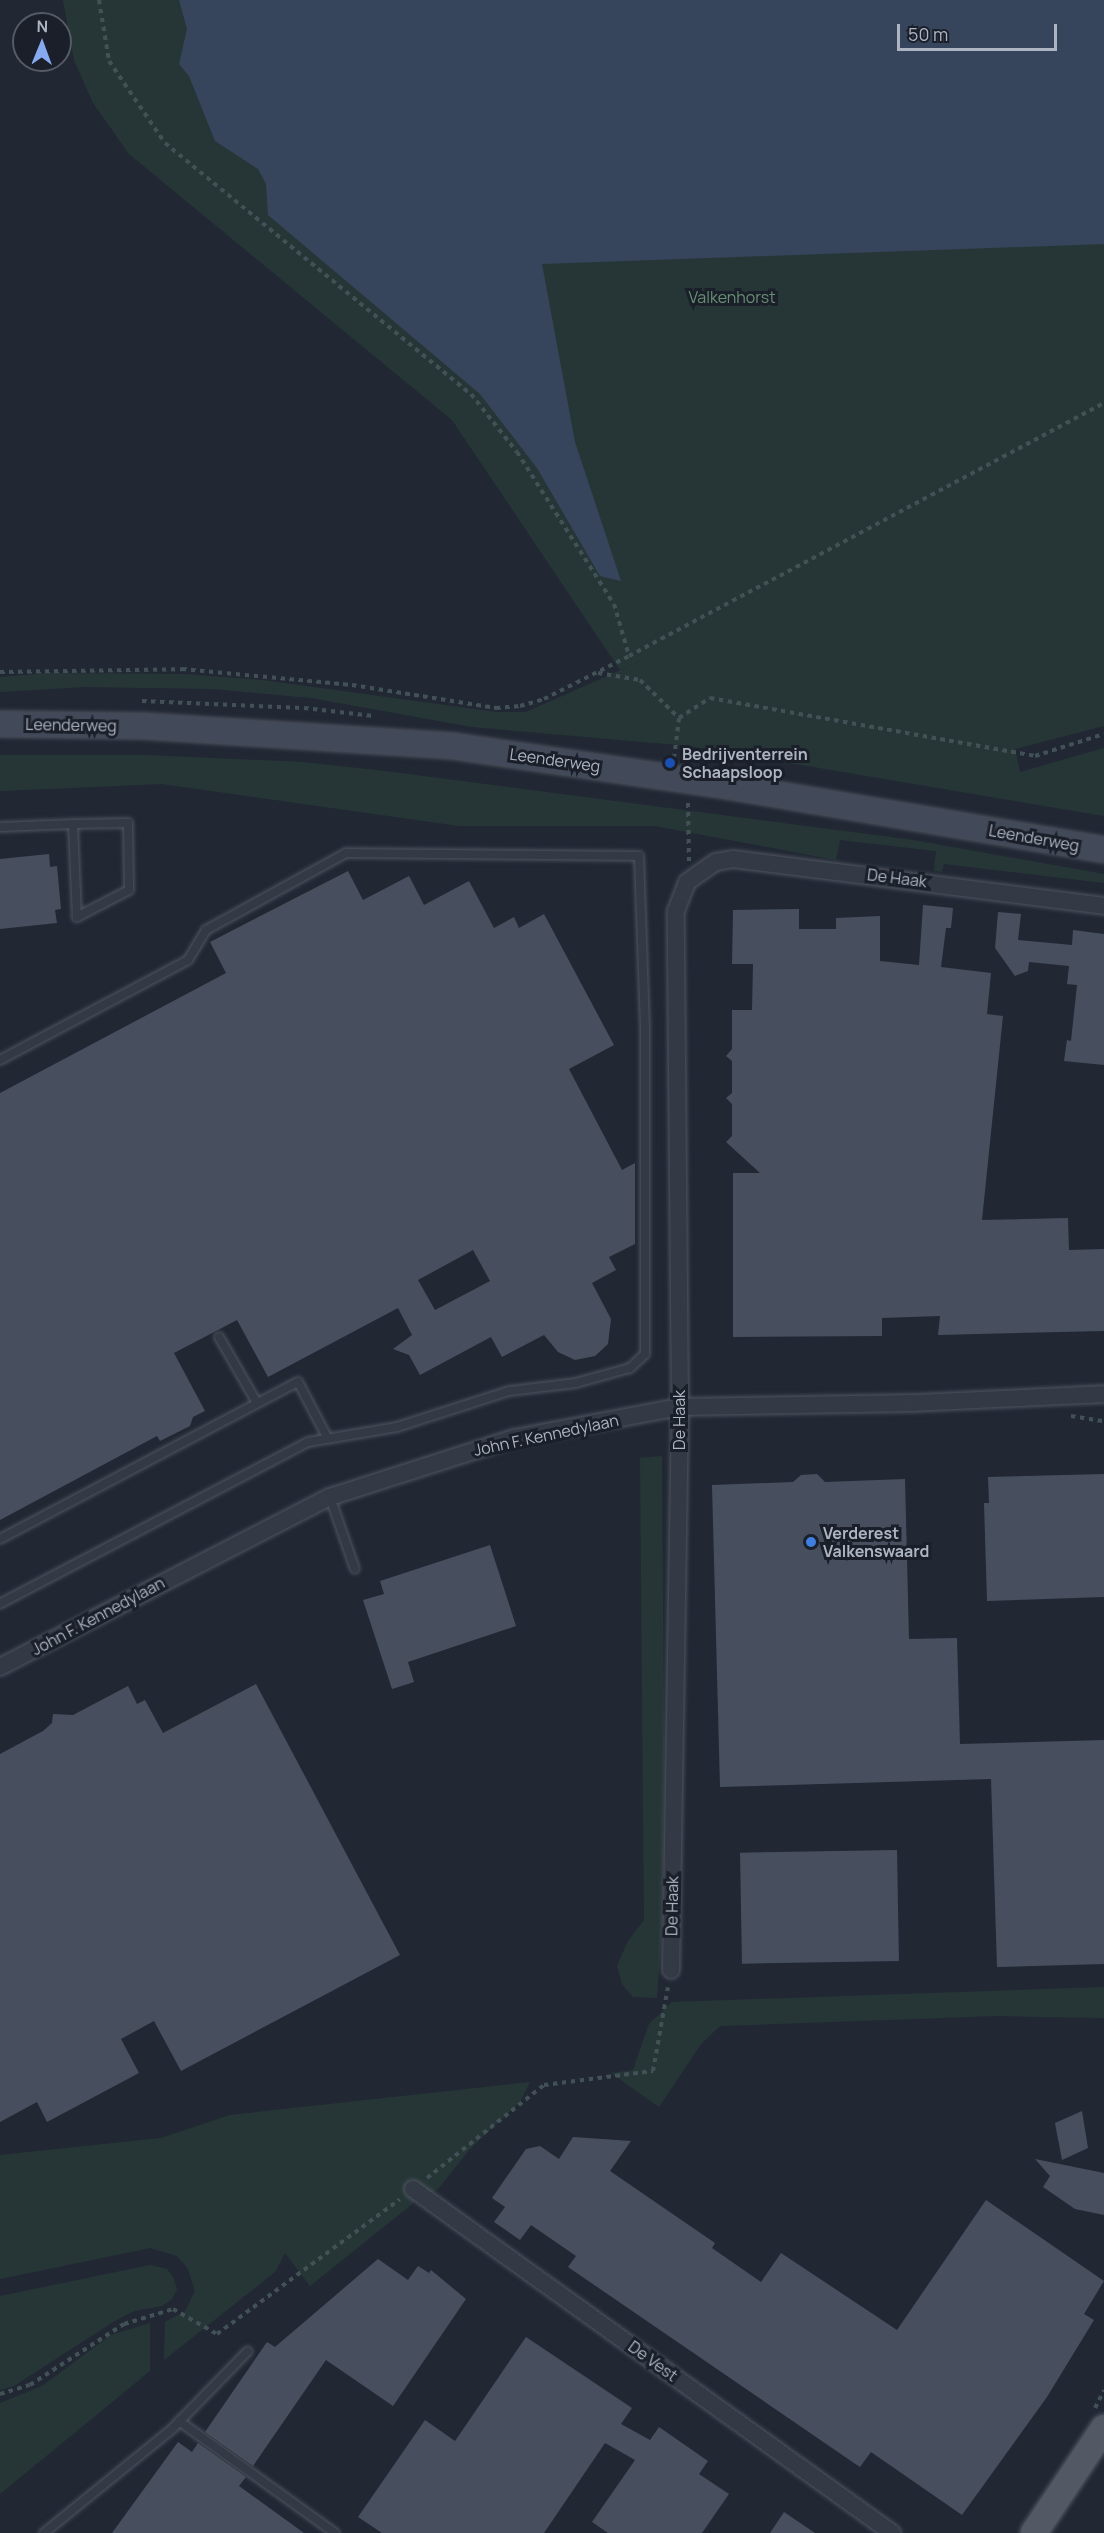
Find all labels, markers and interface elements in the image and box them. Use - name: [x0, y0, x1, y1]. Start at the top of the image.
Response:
- north arrow: [12, 12, 72, 72]
- scale bar: [900, 12, 1060, 50]
- text: N: [36, 15, 48, 37]
- text: 50 m: [908, 22, 948, 46]
- park label: Valkenhorst: [688, 287, 776, 307]
- street label: Leenderweg: [25, 715, 117, 735]
- street label: Leenderweg: [508, 744, 602, 776]
- place label: Bedrijventerrein Schaapsloop: [682, 744, 808, 782]
- marker: Bedrijventerrein Schaapsloop: [663, 756, 677, 770]
- street label: Leenderweg: [987, 821, 1081, 855]
- street label: De Haak: [866, 865, 928, 891]
- street label: De Haak: [669, 1390, 689, 1450]
- street label: John F. Kennedylaan: [472, 1410, 620, 1460]
- place label: Verderest Valkenswaard: [823, 1523, 929, 1561]
- marker: Verderest Valkenswaard: [804, 1535, 818, 1549]
- street label: John F. Kennedylaan: [28, 1573, 168, 1659]
- street label: De Haak: [662, 1876, 682, 1936]
- street label: De Vest: [625, 2337, 681, 2385]

